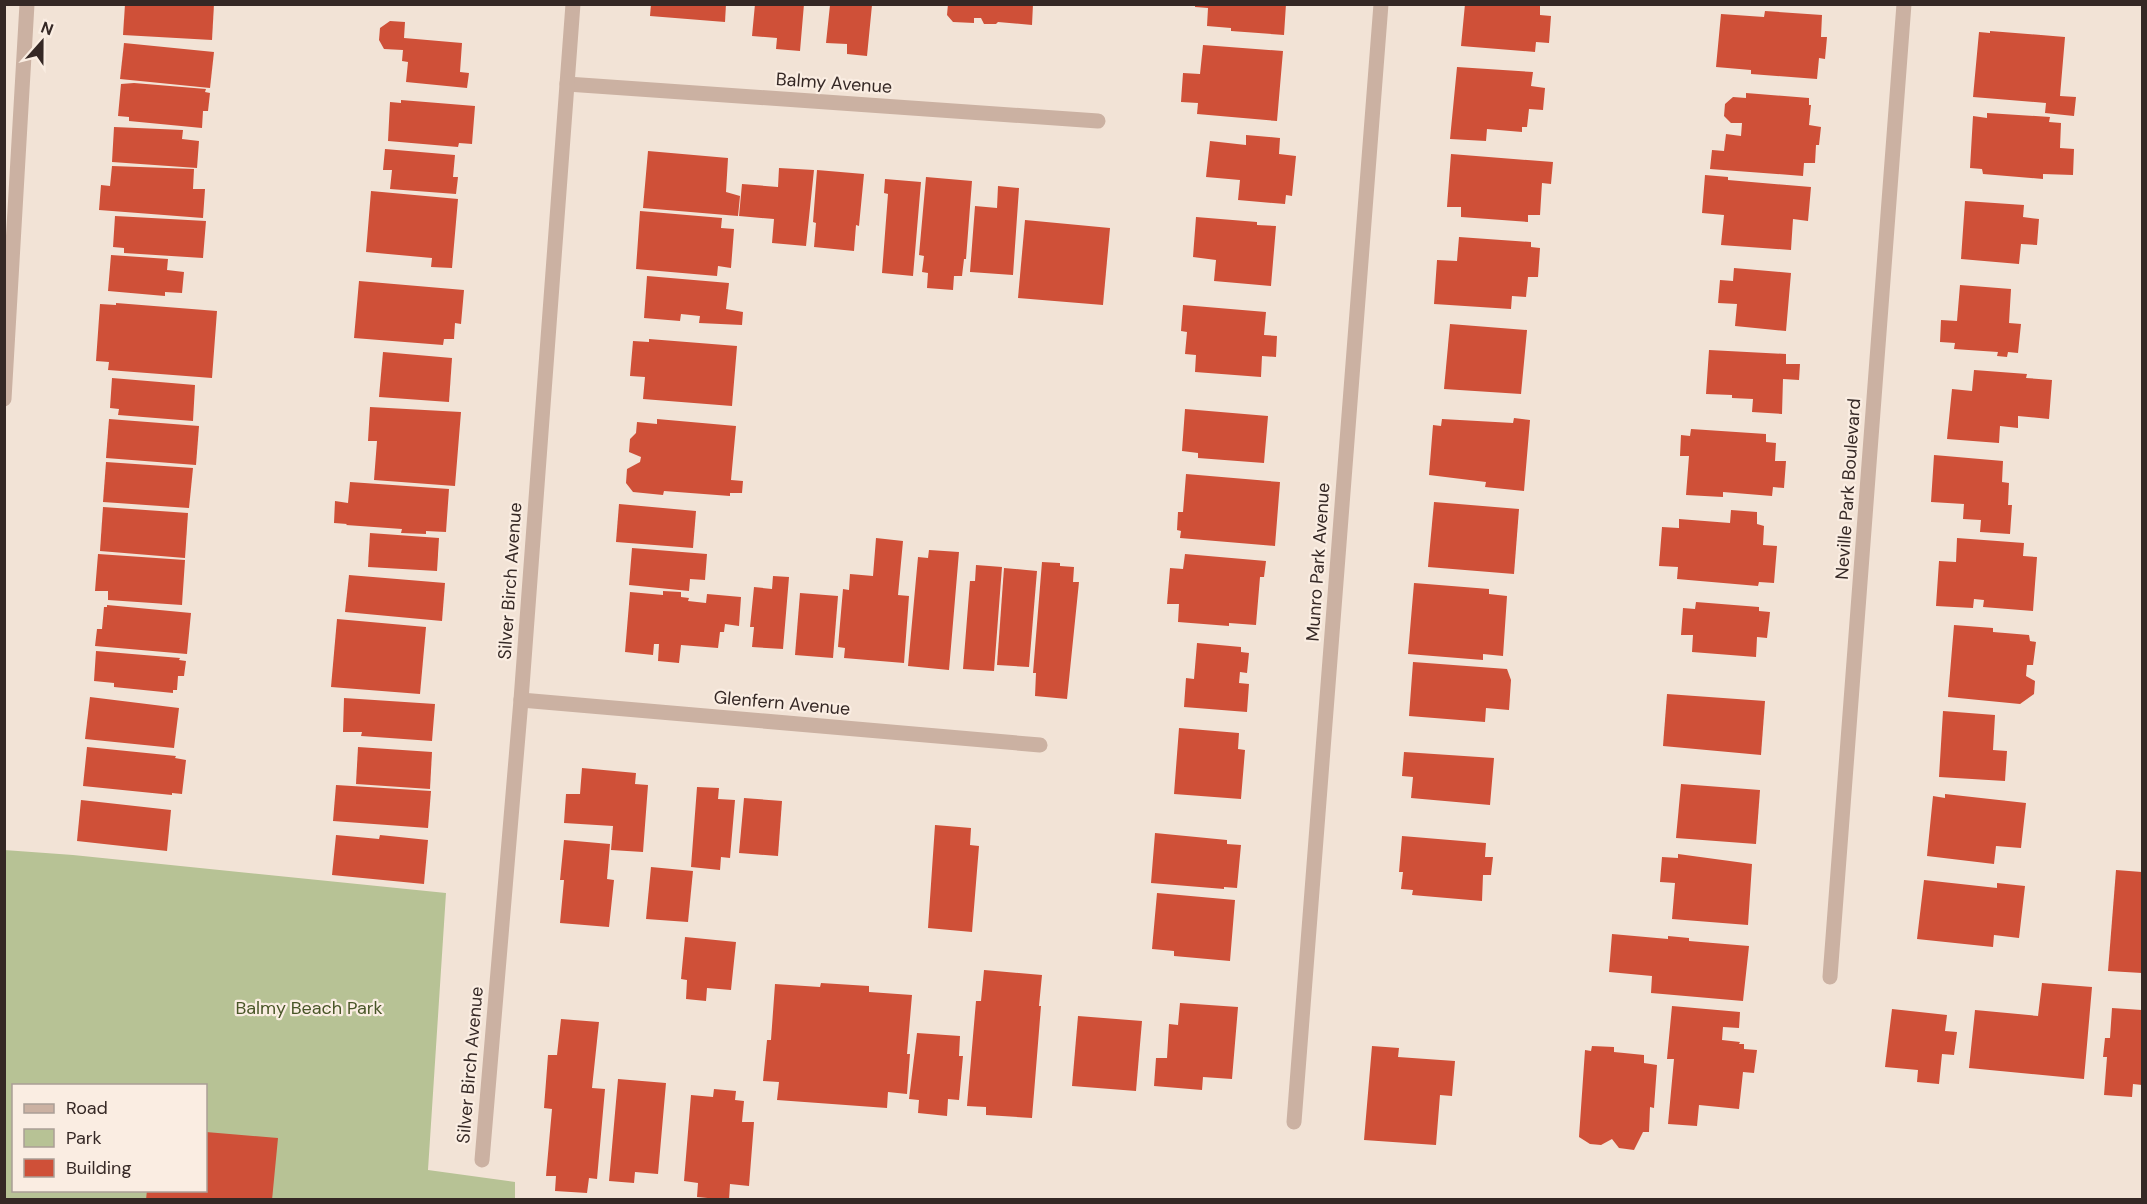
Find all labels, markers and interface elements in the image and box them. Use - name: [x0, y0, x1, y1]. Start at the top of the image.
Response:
- north arrow: [12, 12, 72, 72]
- text: N: [38, 17, 56, 40]
- street label: Balmy Avenue: [775, 67, 893, 99]
- street label: Neville Park Boulevard: [1830, 398, 1866, 580]
- street label: Munro Park Avenue: [1300, 482, 1336, 642]
- street label: Silver Birch Avenue: [493, 502, 527, 660]
- street label: Glenfern Avenue: [713, 685, 851, 721]
- street label: Silver Birch Avenue: [451, 985, 489, 1145]
- park label: Balmy Beach Park: [235, 996, 383, 1020]
- legend: [12, 1084, 207, 1192]
- text: Road: [66, 1096, 108, 1120]
- text: Park: [66, 1126, 102, 1150]
- text: Building: [66, 1156, 131, 1180]

